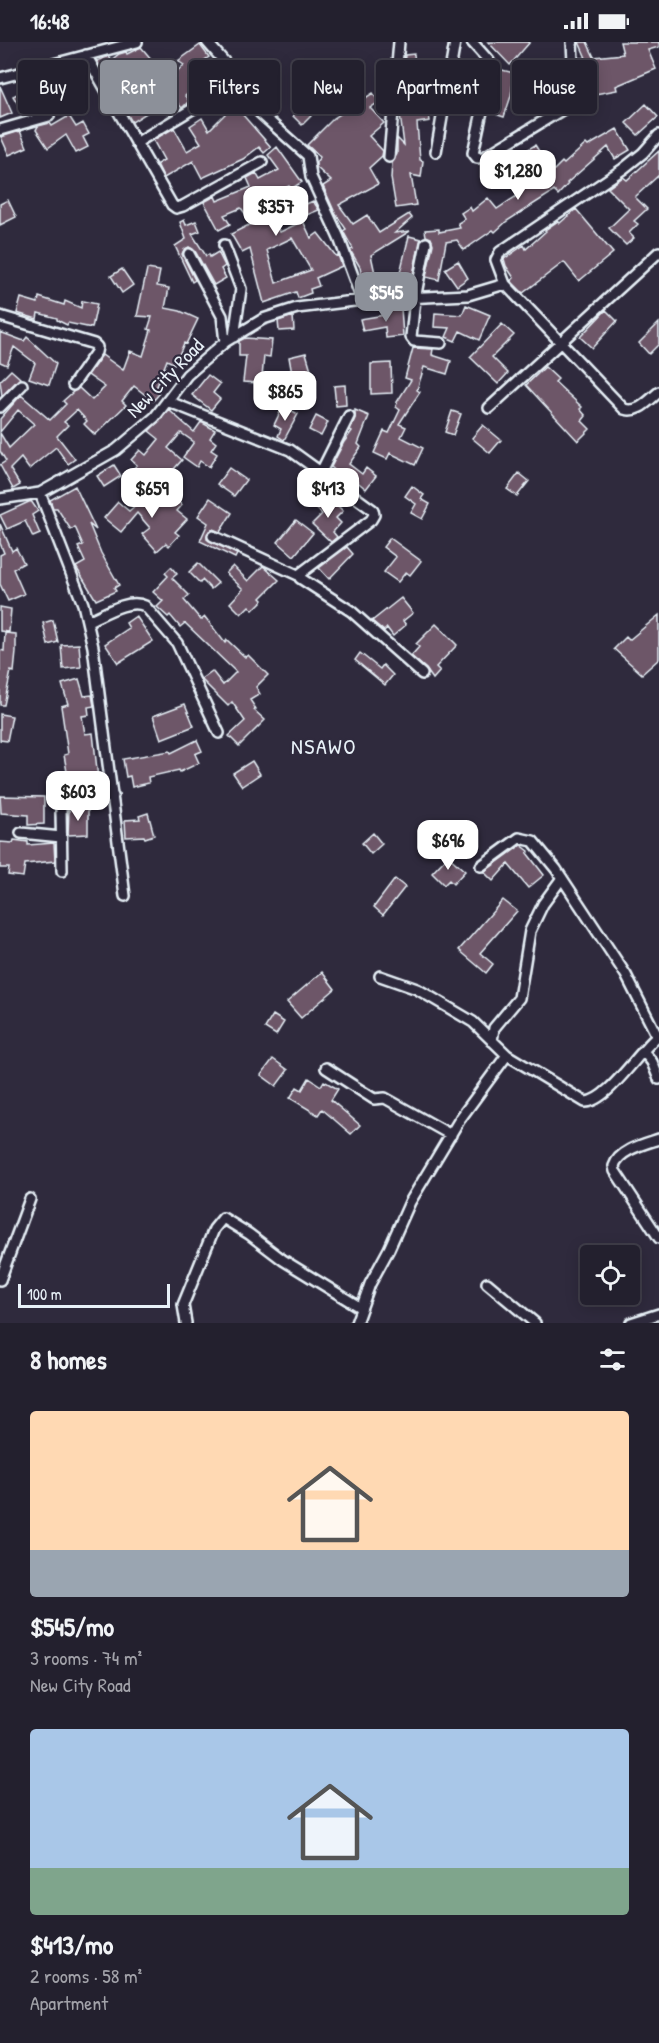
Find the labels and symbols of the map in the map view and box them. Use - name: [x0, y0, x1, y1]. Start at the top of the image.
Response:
- pin: $1,280: [469, 150, 567, 201]
- pin: $357: [240, 186, 312, 237]
- pin: $545: [350, 272, 422, 323]
- street label: New City Road: [120, 332, 209, 423]
- pin: $865: [249, 371, 321, 422]
- pin: $659: [116, 468, 188, 519]
- pin: $413: [292, 468, 364, 519]
- district label: NSAWO: [291, 731, 357, 761]
- pin: $603: [42, 771, 114, 822]
- pin: $696: [412, 820, 484, 871]
- scale bar: [18, 1281, 170, 1308]

